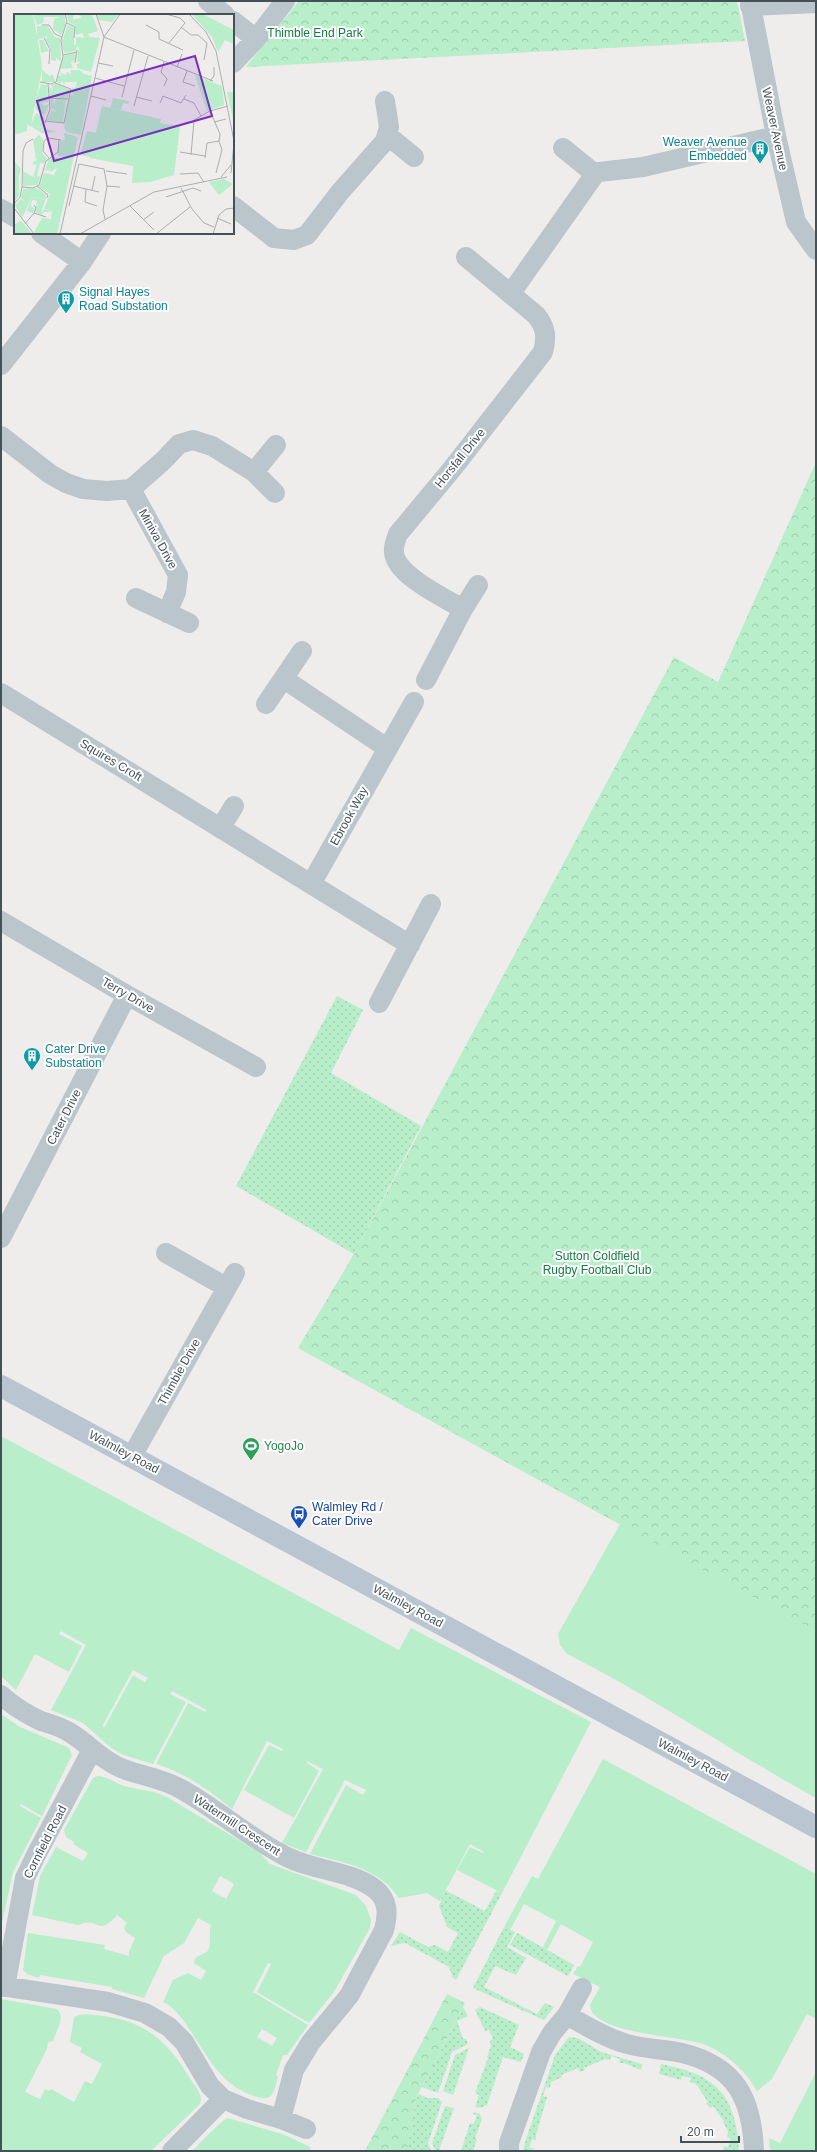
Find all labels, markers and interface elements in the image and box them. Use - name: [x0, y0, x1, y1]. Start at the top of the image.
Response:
- inset map: [14, 14, 234, 234]
- park label: Thimble End Park: [267, 26, 364, 40]
- street label: Weaver Avenue: [759, 86, 791, 172]
- place label: Weaver Avenue Embedded: [663, 135, 747, 163]
- building icon: Weaver Avenue Embedded: [750, 139, 770, 164]
- place label: Signal Hayes Road Substation: [79, 285, 168, 313]
- building icon: Signal Hayes Road Substation: [56, 289, 76, 314]
- street label: Horsfall Drive: [432, 425, 488, 490]
- street label: Miniva Drive: [136, 507, 180, 572]
- street label: Squires Croft: [77, 736, 145, 784]
- street label: Ebrook Way: [327, 784, 371, 848]
- street label: Terry Drive: [99, 974, 157, 1016]
- place label: Cater Drive Substation: [45, 1042, 106, 1070]
- building icon: Cater Drive Substation: [22, 1046, 42, 1071]
- street label: Cater Drive: [44, 1087, 84, 1147]
- park label: Sutton Coldfield Rugby Football Club: [543, 1249, 652, 1277]
- street label: Thimble Drive: [155, 1336, 203, 1408]
- street label: Walmley Road: [86, 1428, 162, 1476]
- sports icon: YogoJo: [241, 1436, 261, 1461]
- place label: YogoJo: [264, 1439, 304, 1453]
- place label: Walmley Rd / Cater Drive: [312, 1500, 384, 1528]
- bus stop icon: Walmley Rd / Cater Drive: [289, 1504, 309, 1529]
- street label: Walmley Road: [370, 1582, 446, 1630]
- street label: Walmley Road: [655, 1736, 731, 1784]
- street label: Watermill Crescent: [191, 1792, 284, 1859]
- street label: Cornfield Road: [21, 1803, 69, 1881]
- scale bar: [681, 2118, 739, 2144]
- text: 20 m: [687, 2125, 714, 2139]

